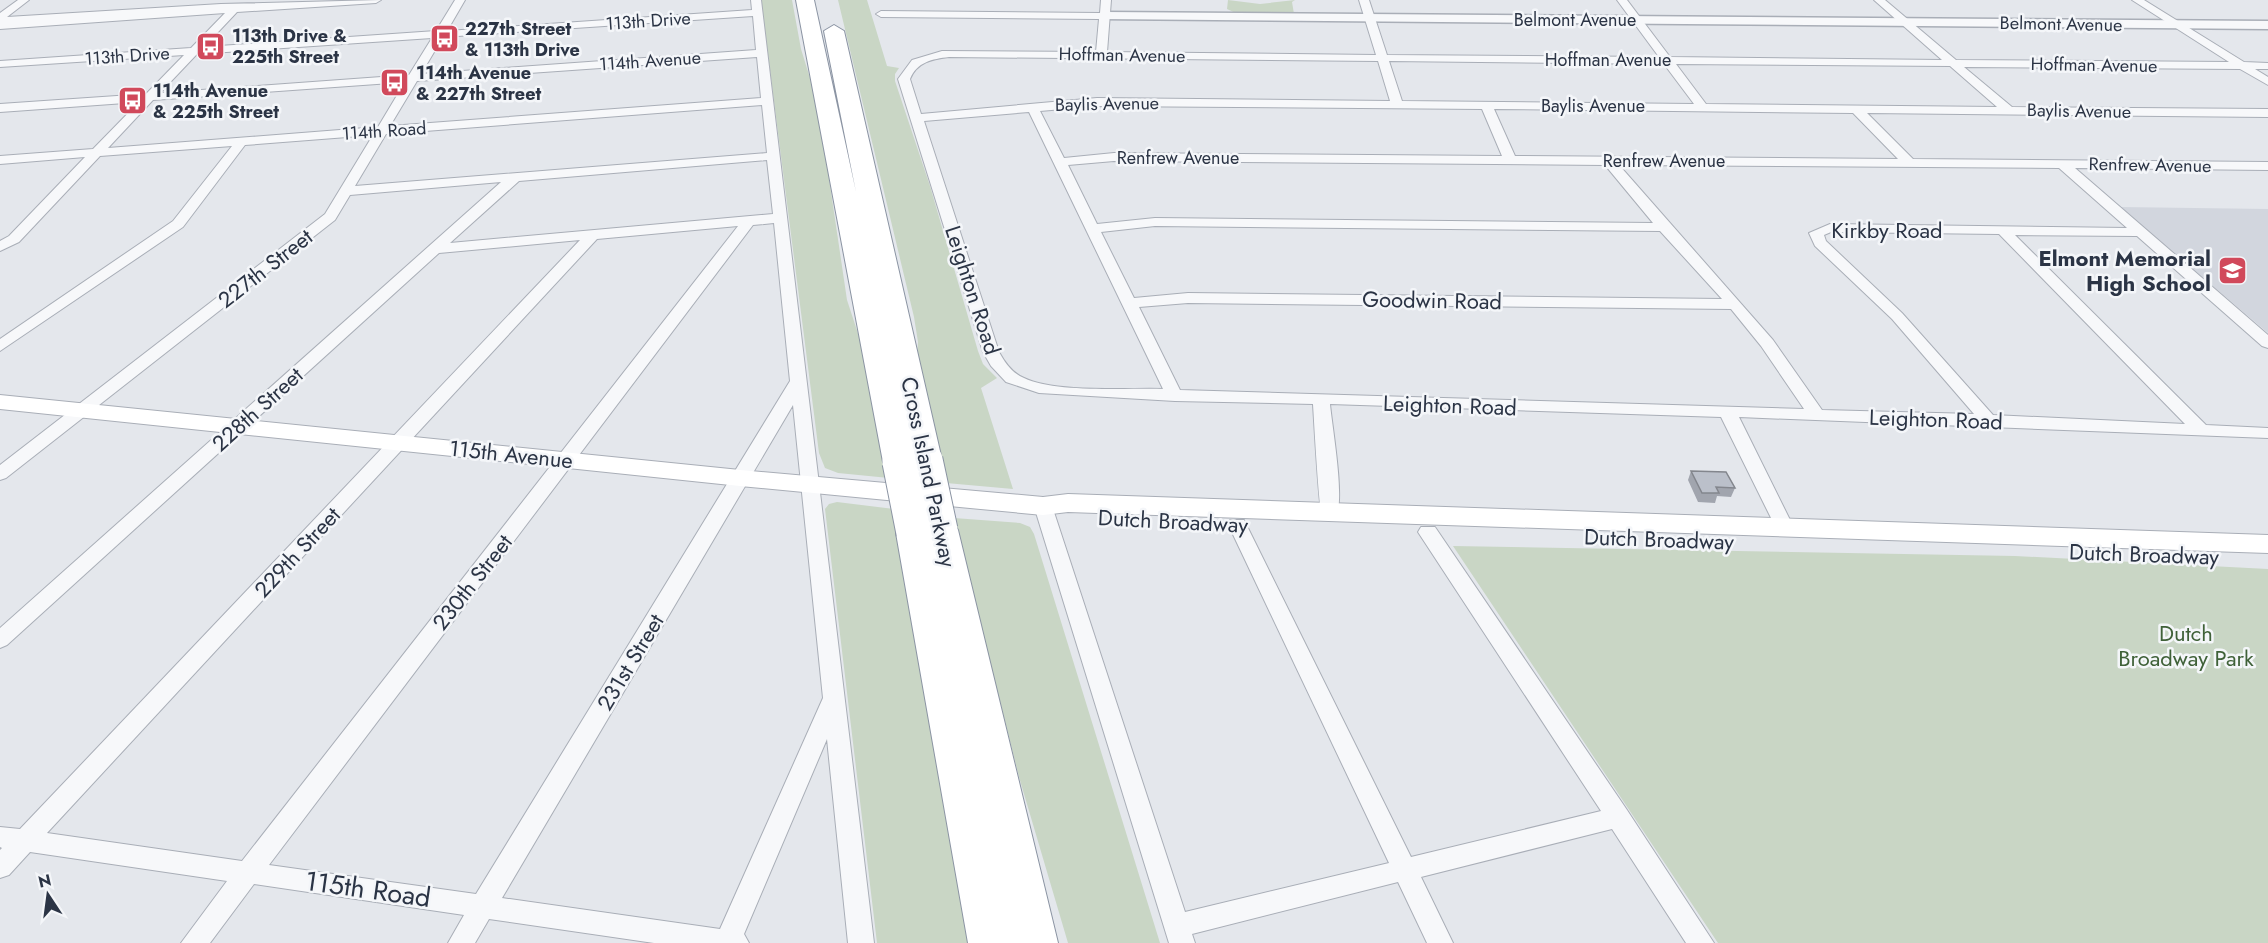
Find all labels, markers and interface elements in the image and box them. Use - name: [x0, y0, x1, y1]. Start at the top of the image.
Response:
- street label: 113th Drive: [605, 5, 691, 37]
- street label: Belmont Avenue: [1514, 7, 1636, 33]
- street label: Belmont Avenue: [2000, 10, 2122, 38]
- place label: 227th Street & 113th Drive: [465, 16, 580, 63]
- place label: 113th Drive & 225th Street: [232, 23, 347, 70]
- bus stop icon: 227th Street & 113th Drive: [428, 23, 460, 55]
- bus stop icon: 113th Drive & 225th Street: [195, 30, 227, 62]
- street label: 113th Drive: [84, 40, 170, 72]
- street label: Hoffman Avenue: [1058, 41, 1186, 69]
- street label: 114th Avenue: [598, 44, 702, 78]
- street label: Hoffman Avenue: [1545, 47, 1671, 73]
- street label: Hoffman Avenue: [2030, 51, 2158, 79]
- place label: 114th Avenue & 227th Street: [416, 60, 542, 107]
- bus stop icon: 114th Avenue & 227th Street: [379, 67, 411, 99]
- place label: 114th Avenue & 225th Street: [153, 78, 279, 125]
- bus stop icon: 114th Avenue & 225th Street: [116, 85, 148, 117]
- street label: Baylis Avenue: [1055, 90, 1159, 118]
- street label: Baylis Avenue: [1541, 93, 1645, 119]
- street label: Baylis Avenue: [2027, 97, 2131, 125]
- street label: 114th Road: [341, 115, 427, 147]
- street label: Renfrew Avenue: [1117, 145, 1239, 171]
- street label: Renfrew Avenue: [1603, 148, 1725, 174]
- street label: Renfrew Avenue: [2089, 151, 2211, 179]
- street label: Kirkby Road: [1831, 214, 1943, 246]
- street label: 227th Street: [211, 220, 320, 315]
- street label: Leighton Road: [937, 221, 1009, 359]
- place label: Elmont Memorial High School: [2038, 242, 2211, 299]
- school or university icon: Elmont Memorial High School: [2216, 255, 2248, 287]
- street label: Goodwin Road: [1362, 283, 1502, 317]
- street label: 228th Street: [204, 359, 310, 459]
- street label: Cross Island Parkway: [893, 374, 965, 570]
- street label: Leighton Road: [1383, 387, 1517, 423]
- street label: Leighton Road: [1869, 401, 2003, 437]
- street label: 115th Avenue: [448, 432, 574, 476]
- street label: 229th Street: [247, 499, 348, 604]
- street label: Dutch Broadway: [1097, 501, 1249, 541]
- street label: Dutch Broadway: [1583, 520, 1735, 558]
- street label: 230th Street: [424, 527, 520, 637]
- street label: Dutch Broadway: [2068, 535, 2220, 573]
- street label: 231st Street: [589, 607, 672, 716]
- park label: Dutch Broadway Park: [2118, 617, 2254, 674]
- street label: 115th Road: [303, 861, 433, 917]
- north arrow: [18, 865, 78, 925]
- text: N: [36, 868, 54, 894]

